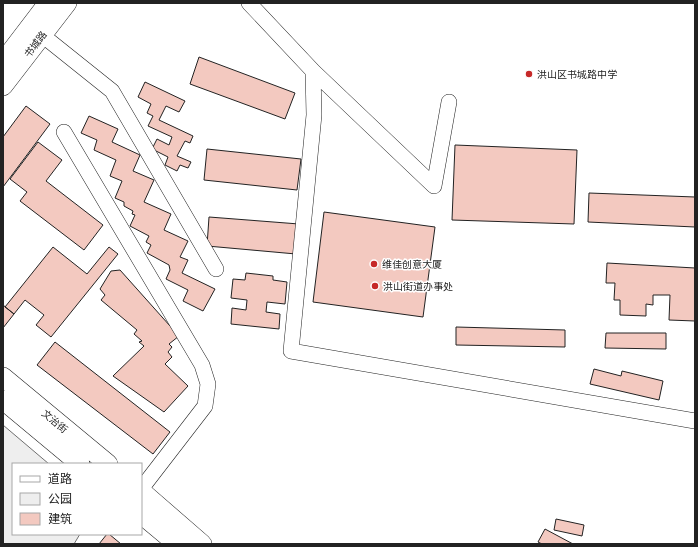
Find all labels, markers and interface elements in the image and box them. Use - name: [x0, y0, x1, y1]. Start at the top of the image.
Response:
- street label: 书城路: [22, 29, 49, 60]
- marker: 洪山区书城路中学: [524, 69, 534, 79]
- place label: 洪山区书城路中学: [537, 69, 617, 80]
- marker: 维佳创意大厦: [369, 259, 379, 269]
- place label: 维佳创意大厦: [382, 259, 442, 270]
- marker: 洪山街道办事处: [370, 281, 380, 291]
- place label: 洪山街道办事处: [383, 281, 453, 292]
- street label: 文治街: [40, 408, 70, 435]
- legend: [12, 463, 142, 535]
- text: 道路: [48, 472, 72, 485]
- text: 公园: [48, 492, 72, 505]
- text: 建筑: [48, 512, 72, 525]

